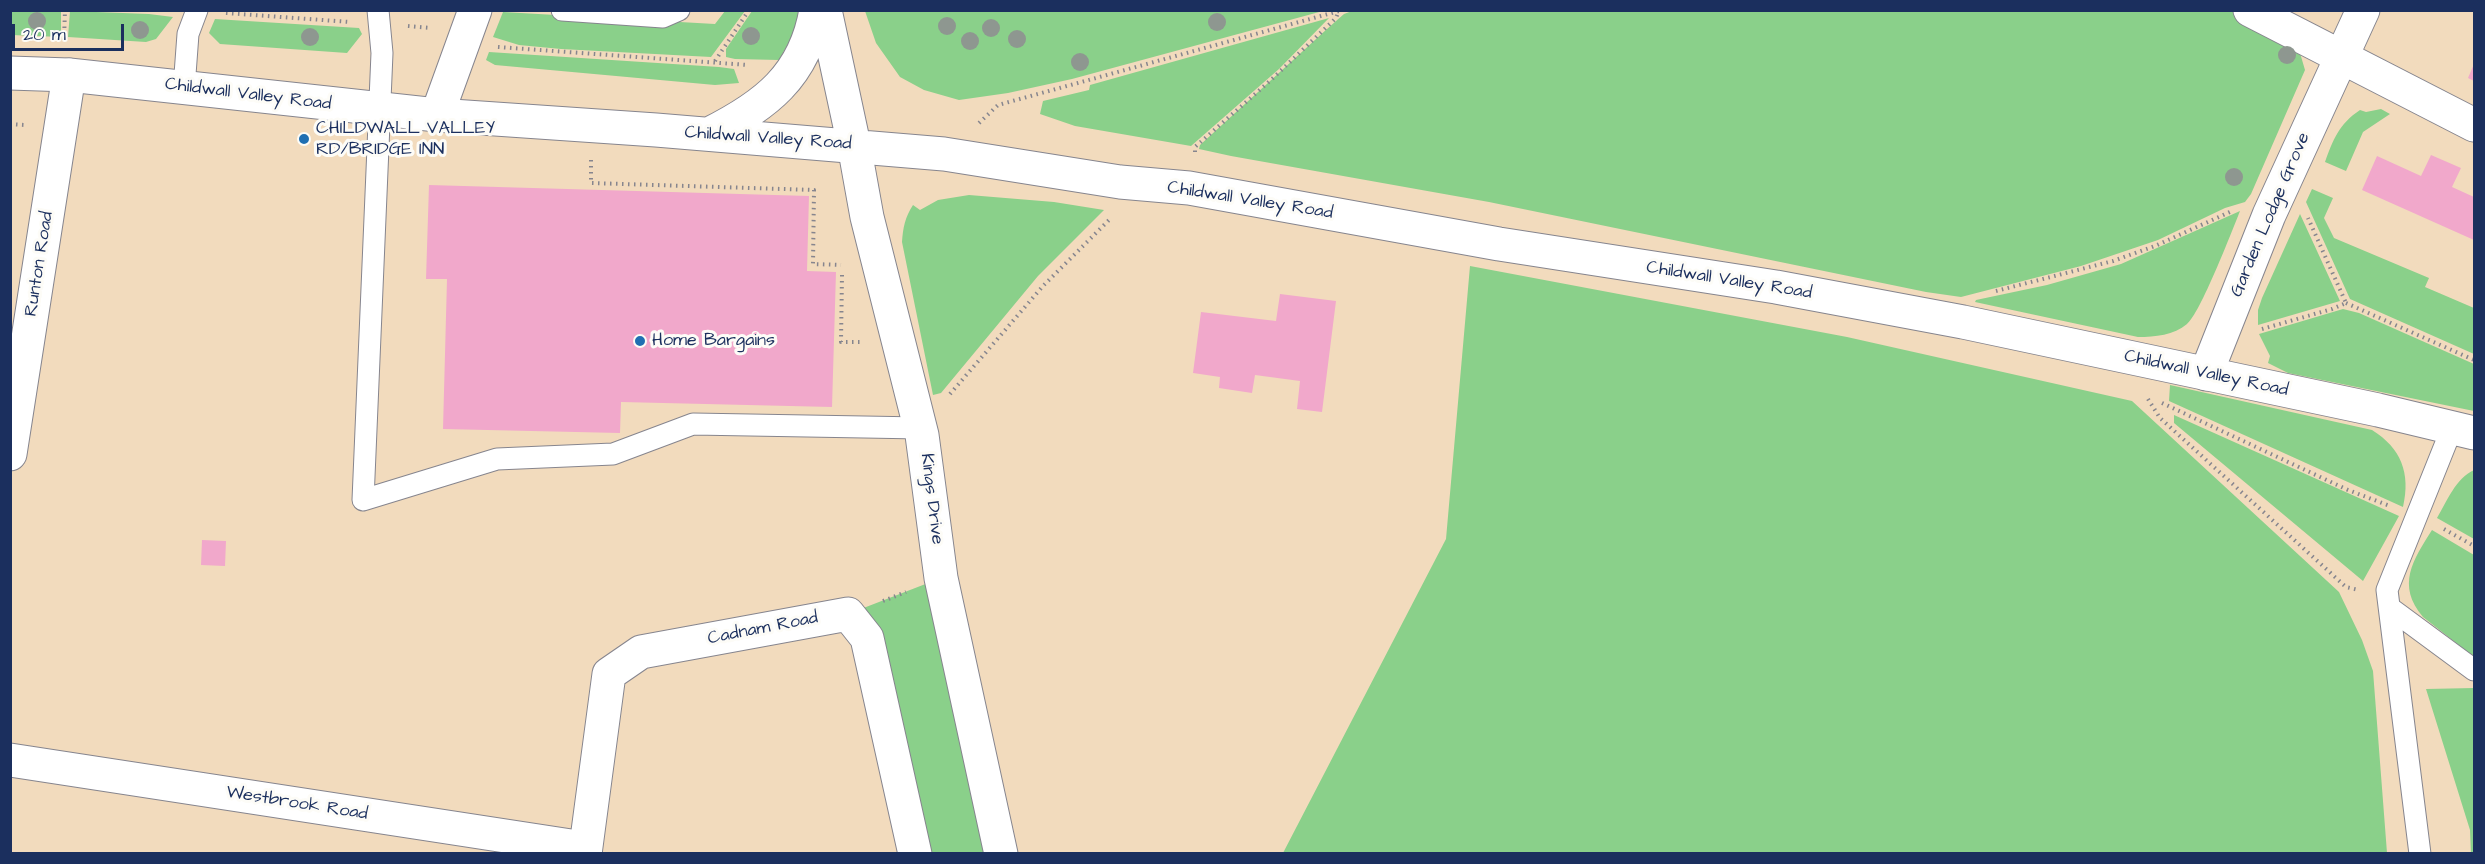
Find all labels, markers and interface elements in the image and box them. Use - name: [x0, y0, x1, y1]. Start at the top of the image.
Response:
- scale bar: [15, 12, 128, 50]
- text: 20 m: [23, 22, 66, 47]
- street label: Childwall Valley Road: [164, 74, 332, 116]
- place label: CHILDWALL VALLEY RD/BRIDGE INN: [316, 118, 495, 160]
- street label: Childwall Valley Road: [684, 122, 852, 156]
- street label: Garden Lodge Grove: [2227, 130, 2315, 300]
- marker: CHILDWALL VALLEY RD/BRIDGE INN: [297, 132, 311, 146]
- street label: Childwall Valley Road: [1166, 177, 1334, 225]
- street label: Runton Road: [21, 210, 59, 318]
- street label: Childwall Valley Road: [1645, 257, 1813, 305]
- place label: Home Bargains: [652, 330, 775, 352]
- marker: Home Bargains: [633, 334, 647, 348]
- street label: Childwall Valley Road: [2122, 346, 2290, 402]
- street label: Kings Drive: [915, 452, 947, 546]
- street label: Cadnam Road: [706, 608, 820, 650]
- street label: Westbrook Road: [225, 782, 369, 826]

